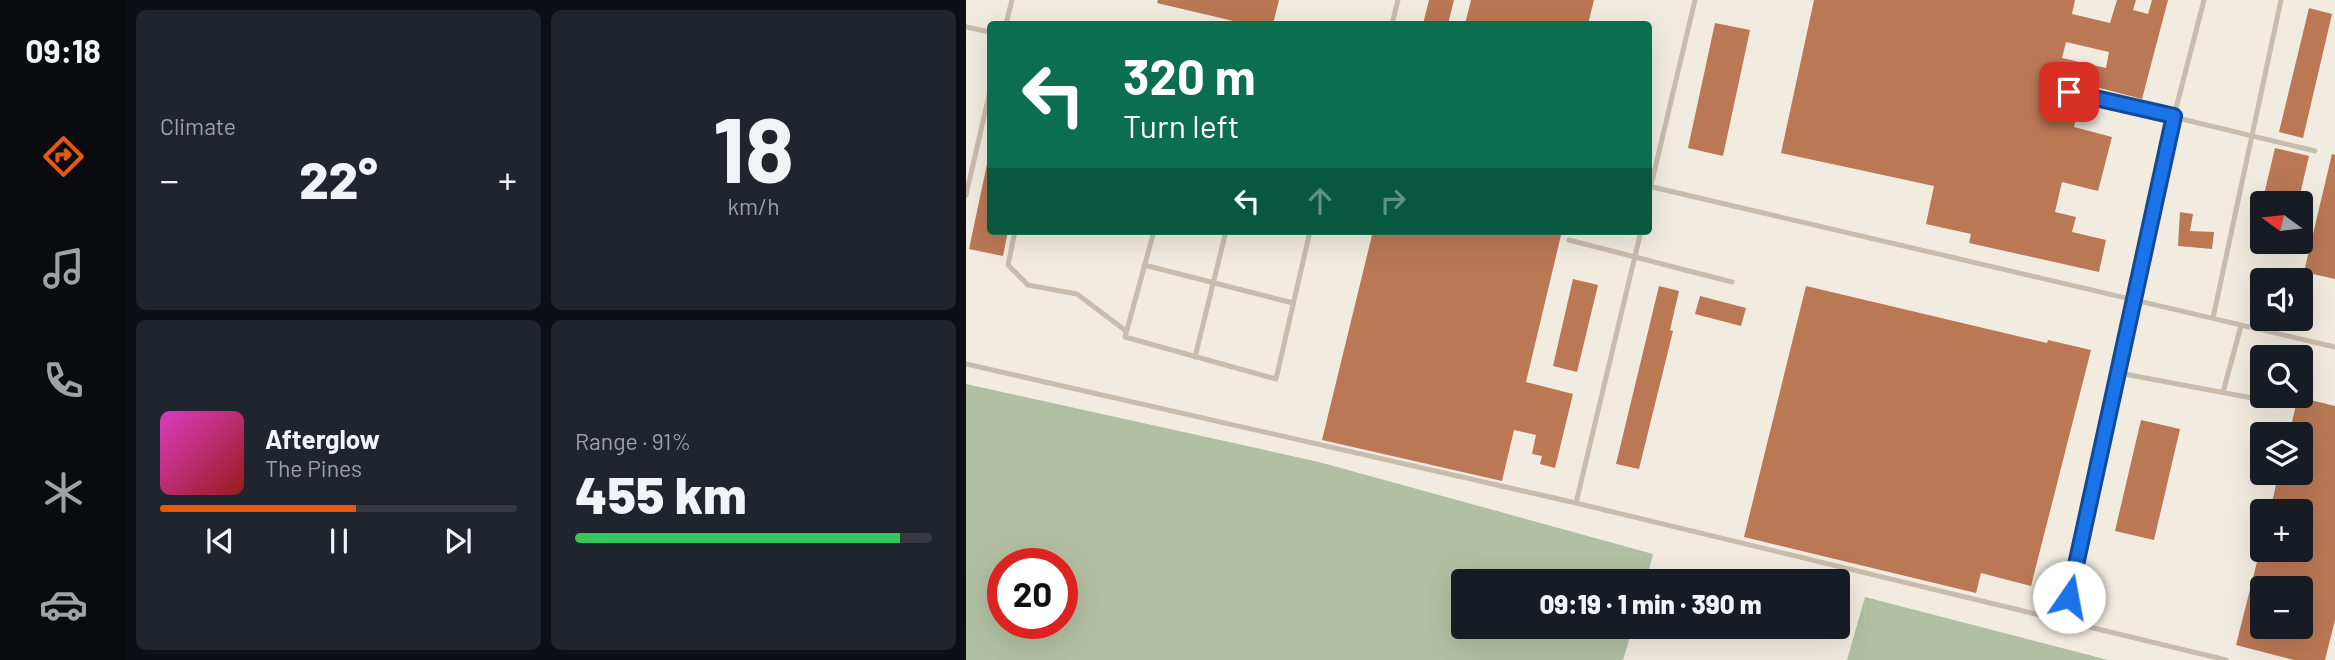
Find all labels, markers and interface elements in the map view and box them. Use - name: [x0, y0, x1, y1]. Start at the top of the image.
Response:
- text: 09:18: [25, 31, 101, 69]
- text: 320 m: [1123, 46, 1256, 105]
- icon: left: [1008, 49, 1099, 140]
- pin: [2039, 62, 2099, 122]
- icon: arrive: [2050, 73, 2088, 111]
- text: 18: [713, 92, 794, 201]
- text: Turn left: [1123, 106, 1240, 144]
- text: Climate: [160, 112, 236, 140]
- icon: directions: [39, 132, 88, 181]
- text: 22°: [299, 147, 378, 209]
- text: −: [160, 156, 179, 202]
- text: +: [498, 156, 517, 202]
- icon: left: [1228, 182, 1266, 220]
- icon: ahead: [1301, 182, 1339, 220]
- icon: right: [1374, 182, 1412, 220]
- north arrow: [2250, 191, 2314, 254]
- map controls: [2250, 191, 2313, 639]
- text: km/h: [727, 192, 780, 220]
- icon: music: [39, 244, 88, 293]
- button: sound: [2250, 268, 2313, 331]
- button: search: [2250, 345, 2313, 408]
- icon: phone: [39, 356, 88, 405]
- button: layers: [2250, 422, 2313, 485]
- text: Afterglow: [265, 423, 380, 454]
- text: Range · 91%: [575, 427, 691, 455]
- text: The Pines: [265, 454, 362, 482]
- text: 455 km: [575, 462, 747, 524]
- icon: climate: [39, 468, 88, 517]
- button: +: [2250, 499, 2313, 562]
- icon: previous: [201, 522, 239, 560]
- icon: pause: [320, 522, 358, 560]
- icon: next: [439, 522, 477, 560]
- speed limit sign: 20: [987, 548, 1078, 639]
- position arrow: [2032, 560, 2106, 634]
- button: −: [2250, 576, 2313, 639]
- icon: car: [39, 580, 88, 629]
- text: 09:19 · 1 min · 390 m: [1539, 588, 1762, 619]

